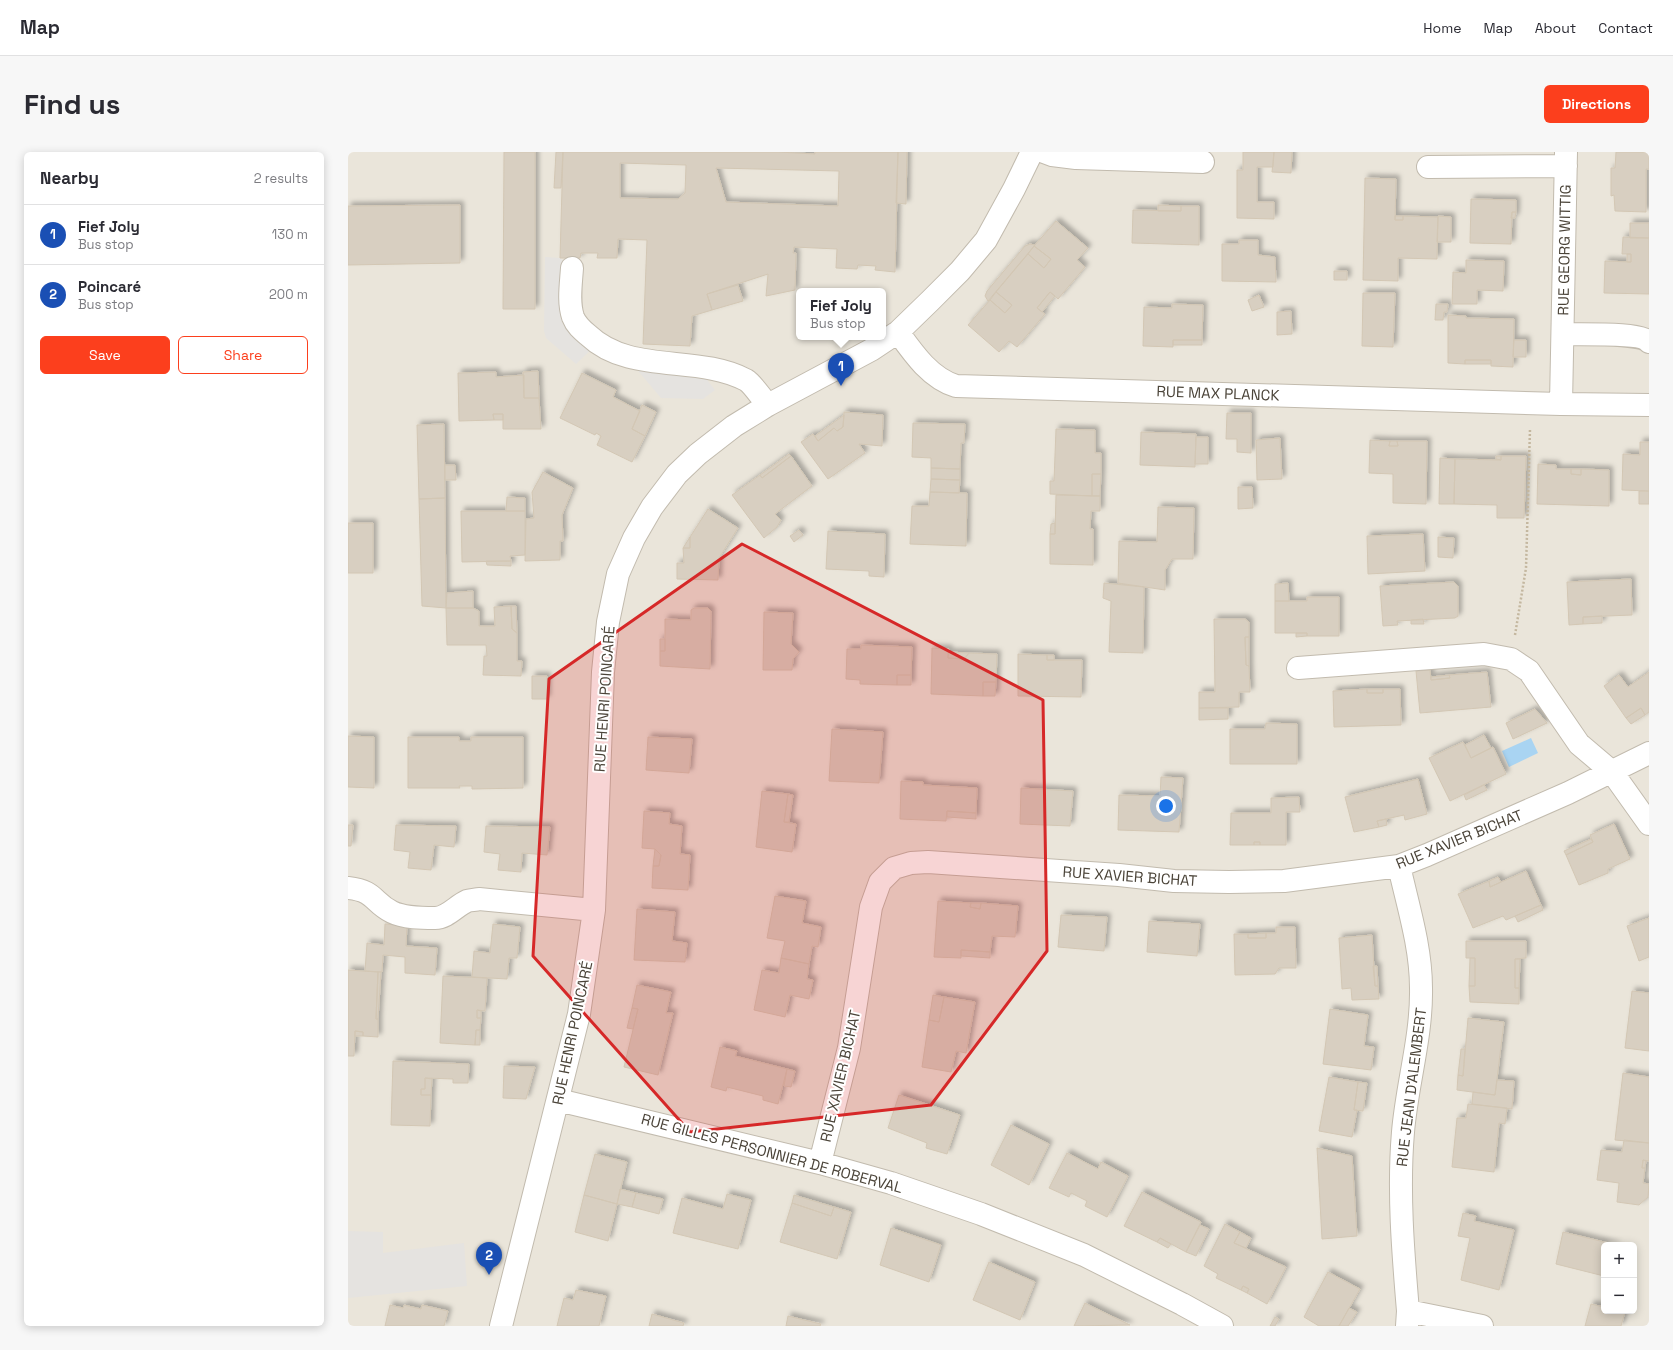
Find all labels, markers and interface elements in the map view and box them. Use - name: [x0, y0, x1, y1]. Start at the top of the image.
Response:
- text: Map: [20, 15, 60, 40]
- text: Home: [1423, 19, 1461, 37]
- text: Map: [1483, 19, 1513, 37]
- text: About: [1535, 19, 1576, 37]
- text: Contact: [1598, 19, 1653, 37]
- button: Directions: [1544, 85, 1649, 123]
- text: Find us: [24, 86, 121, 122]
- text: Nearby: [40, 167, 99, 189]
- text: 2 results: [254, 170, 308, 187]
- street label: RUE GEORG WITTIG: [1553, 184, 1575, 316]
- text: Fief Joly: [78, 217, 140, 236]
- text: 1: [50, 226, 56, 243]
- text: 130 m: [272, 226, 308, 243]
- text: Bus stop: [78, 236, 134, 253]
- text: Poincaré: [78, 277, 141, 296]
- text: 2: [49, 286, 57, 303]
- text: 200 m: [269, 286, 308, 303]
- popup: [796, 288, 886, 340]
- text: Bus stop: [78, 296, 134, 313]
- text: Fief Joly: [810, 296, 872, 315]
- text: Bus stop: [810, 315, 866, 332]
- button: Save: [40, 336, 170, 374]
- button: Share: [178, 336, 308, 374]
- pin: 1: [828, 353, 854, 386]
- street label: RUE MAX PLANCK: [1156, 381, 1280, 405]
- street label: RUE HENRI POINCARÉ: [589, 625, 619, 773]
- your location: [1156, 796, 1176, 816]
- street label: RUE XAVIER BICHAT: [1393, 805, 1525, 873]
- street label: RUE XAVIER BICHAT: [1062, 862, 1198, 890]
- street label: RUE HENRI POINCARÉ: [547, 959, 597, 1107]
- street label: RUE JEAN D'ALEMBERT: [1392, 1006, 1430, 1168]
- street label: RUE XAVIER BICHAT: [816, 1008, 864, 1144]
- street label: RUE GILLES PERSONNIER DE ROBERVAL: [639, 1109, 905, 1197]
- pin: 2: [476, 1242, 502, 1275]
- map controls: [1601, 1242, 1637, 1314]
- button: +: [1601, 1242, 1637, 1278]
- button: −: [1601, 1278, 1637, 1314]

